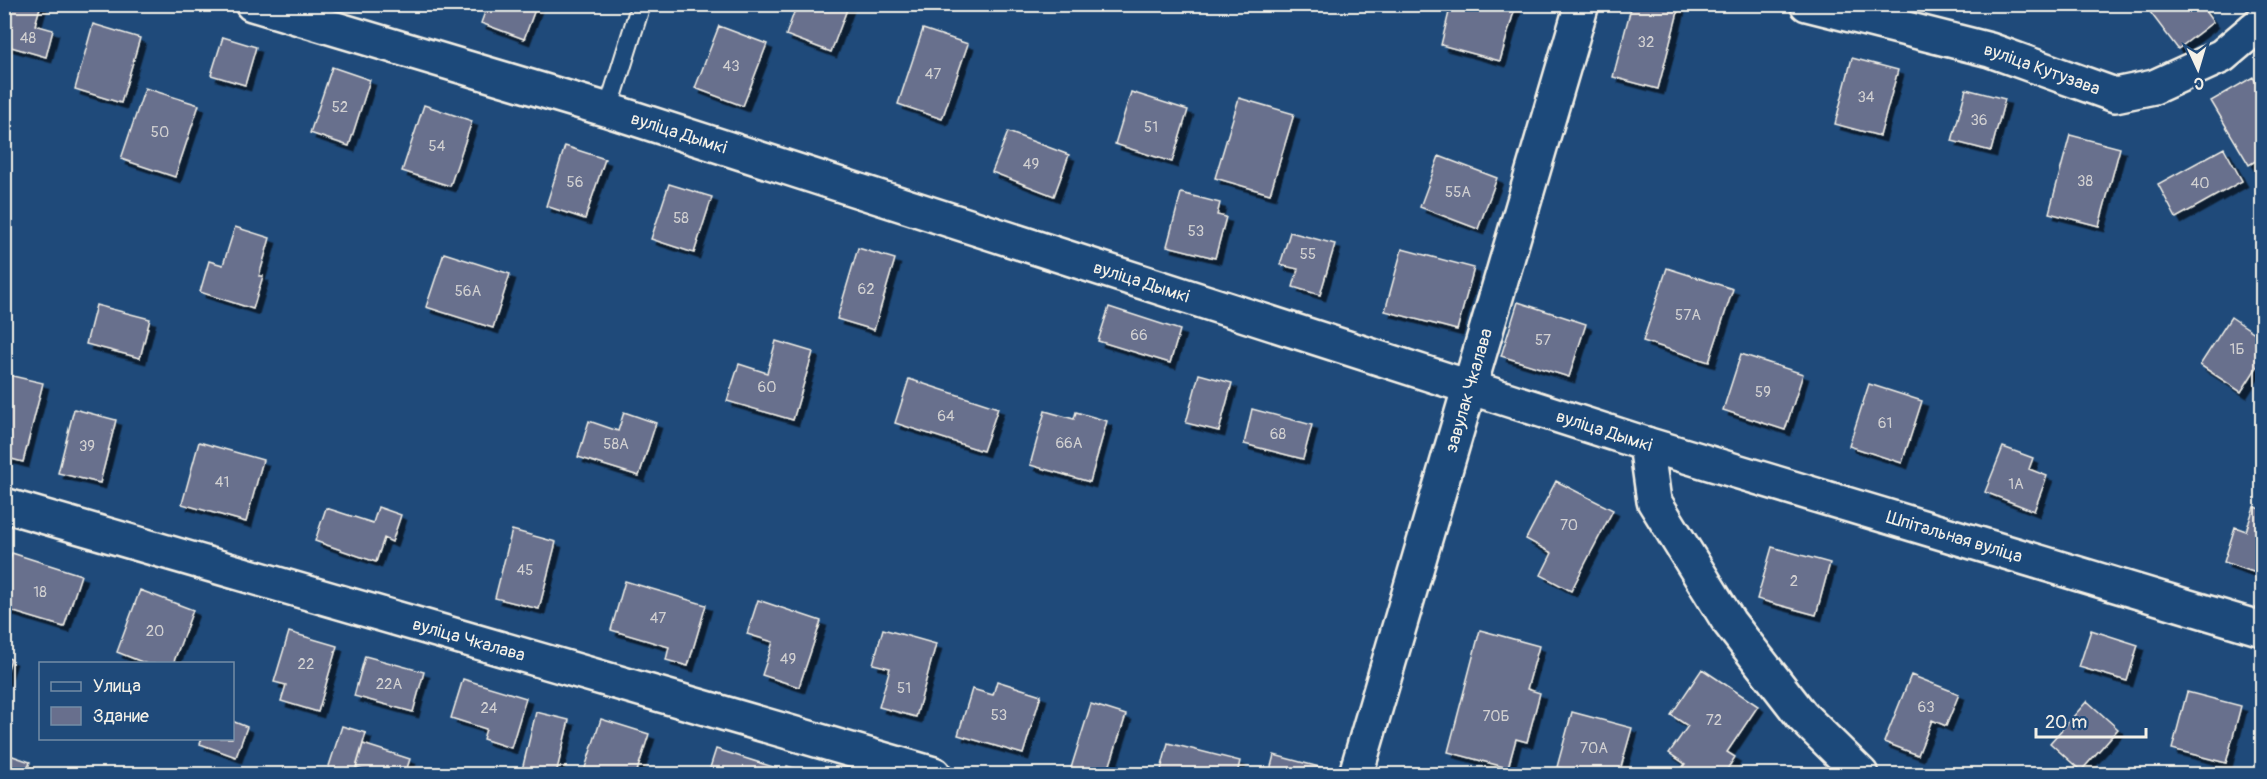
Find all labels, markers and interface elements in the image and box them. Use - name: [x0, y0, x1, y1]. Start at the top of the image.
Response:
- house number: 48: [20, 29, 37, 48]
- house number: 32: [1638, 33, 1654, 52]
- street label: вуліца Кутузава: [1982, 38, 2103, 101]
- north arrow: [2168, 39, 2228, 99]
- house number: 43: [722, 57, 740, 76]
- house number: 47: [925, 65, 941, 84]
- text: С: [2193, 73, 2205, 93]
- house number: 34: [1857, 88, 1875, 107]
- house number: 52: [332, 98, 348, 117]
- street label: вуліца Дымкі: [628, 107, 730, 160]
- house number: 36: [1970, 111, 1988, 130]
- house number: 51: [1144, 118, 1158, 137]
- house number: 50: [151, 123, 169, 142]
- house number: 54: [429, 137, 446, 156]
- house number: 49: [1023, 155, 1039, 174]
- house number: 38: [2077, 172, 2093, 191]
- house number: 56: [567, 173, 583, 192]
- house number: 40: [2191, 174, 2209, 193]
- house number: 55А: [1445, 183, 1471, 202]
- house number: 58: [673, 209, 689, 228]
- house number: 53: [1188, 222, 1204, 241]
- house number: 55: [1300, 245, 1316, 264]
- street label: вуліца Дымкі: [1091, 256, 1192, 308]
- house number: 62: [857, 280, 875, 299]
- house number: 56А: [455, 282, 482, 301]
- house number: 57А: [1675, 306, 1701, 325]
- house number: 66: [1130, 326, 1148, 345]
- street label: завулак Чкалава: [1440, 326, 1498, 455]
- house number: 57: [1535, 331, 1551, 350]
- house number: 1Б: [2230, 340, 2244, 359]
- house number: 60: [758, 378, 776, 397]
- house number: 59: [1755, 383, 1771, 402]
- street label: вуліца Дымкі: [1553, 405, 1655, 457]
- house number: 64: [937, 407, 955, 426]
- house number: 61: [1878, 414, 1892, 433]
- house number: 68: [1270, 425, 1287, 444]
- house number: 66А: [1055, 434, 1083, 453]
- house number: 58А: [603, 435, 629, 454]
- house number: 39: [79, 437, 95, 456]
- house number: 41: [215, 473, 229, 492]
- house number: 1А: [2008, 475, 2024, 494]
- street label: Шпітальная вуліца: [1884, 506, 2025, 568]
- house number: 70: [1560, 516, 1578, 535]
- house number: 45: [517, 561, 533, 580]
- house number: 2: [1790, 572, 1798, 591]
- house number: 18: [33, 583, 47, 602]
- house number: 47: [650, 609, 666, 628]
- street label: вуліца Чкалава: [410, 613, 528, 667]
- house number: 20: [146, 622, 164, 641]
- house number: 49: [780, 650, 796, 669]
- house number: 22: [298, 655, 314, 674]
- legend: [39, 662, 234, 740]
- text: Улица: [93, 675, 141, 698]
- house number: 22А: [376, 675, 403, 694]
- house number: 51: [897, 679, 911, 698]
- house number: 63: [1917, 698, 1935, 717]
- house number: 24: [480, 699, 498, 718]
- scale bar: [2036, 701, 2146, 739]
- text: Здание: [93, 705, 149, 728]
- house number: 53: [991, 706, 1007, 725]
- house number: 70Б: [1482, 707, 1510, 726]
- house number: 72: [1706, 711, 1722, 730]
- text: 20 m: [2045, 711, 2087, 734]
- house number: 70А: [1580, 739, 1608, 758]

